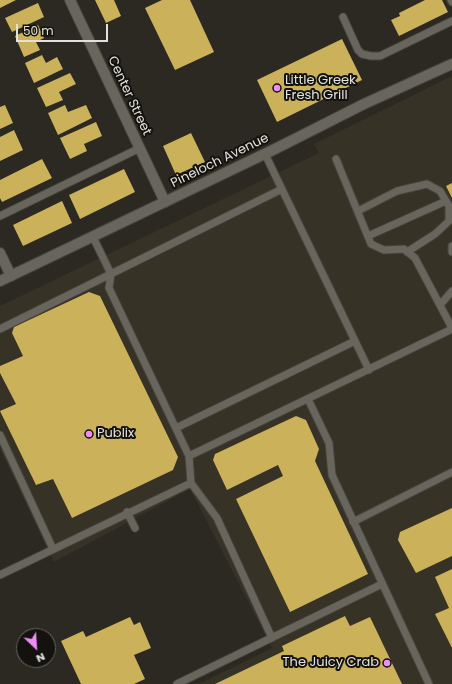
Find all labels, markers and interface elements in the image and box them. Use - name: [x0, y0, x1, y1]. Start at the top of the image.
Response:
- scale bar: [18, 16, 110, 42]
- text: 50 m: [23, 22, 54, 39]
- street label: Center Street: [104, 54, 154, 138]
- place label: Little Greek Fresh Grill: [285, 73, 356, 104]
- marker: Little Greek Fresh Grill: [272, 83, 282, 93]
- street label: Pineloch Avenue: [168, 131, 272, 191]
- place label: Publix: [97, 426, 134, 442]
- marker: Publix: [84, 429, 94, 439]
- north arrow: [16, 628, 56, 668]
- text: N: [34, 649, 48, 667]
- place label: The Juicy Crab: [283, 655, 379, 671]
- marker: The Juicy Crab: [382, 658, 392, 668]

